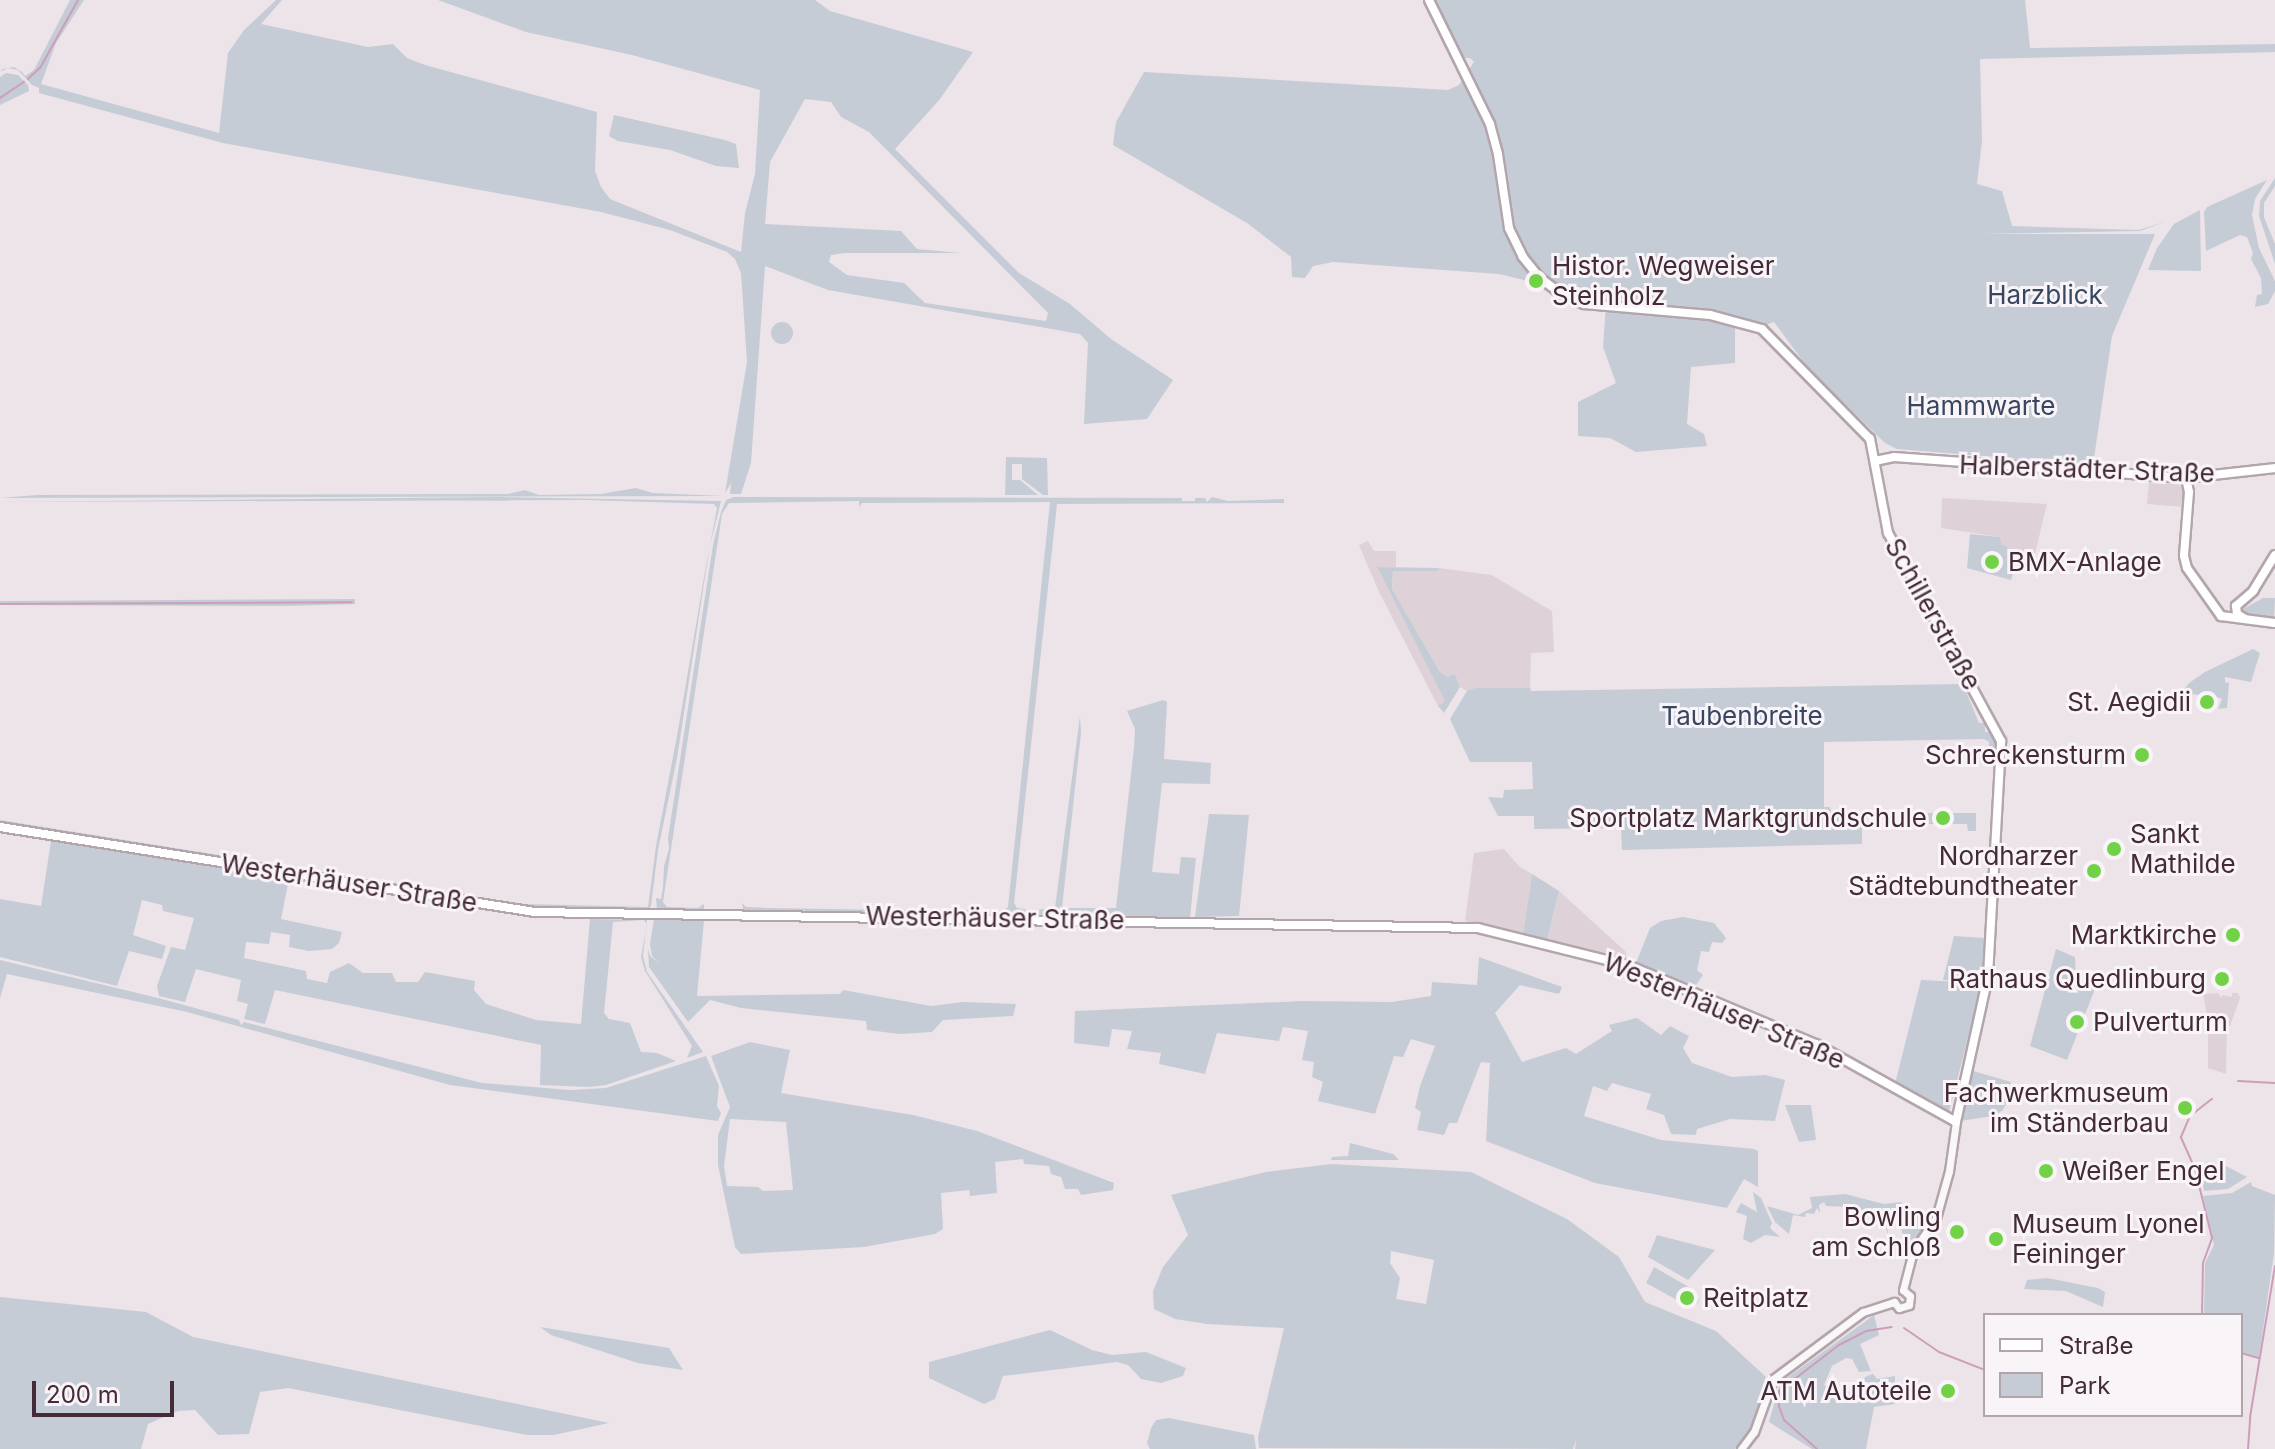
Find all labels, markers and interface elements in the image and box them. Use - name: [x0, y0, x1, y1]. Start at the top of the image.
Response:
- place label: Histor. Wegweiser Steinholz: [1552, 250, 1774, 312]
- marker: Histor. Wegweiser Steinholz: [1527, 272, 1545, 290]
- park label: Harzblick: [1987, 279, 2103, 311]
- park label: Hammwarte: [1907, 390, 2055, 422]
- street label: Halberstädter Straße: [1959, 449, 2215, 489]
- street label: Schillerstraße: [1879, 533, 1987, 695]
- place label: BMX-Anlage: [2008, 546, 2162, 578]
- marker: BMX-Anlage: [1983, 553, 2001, 571]
- place label: St. Aegidii: [2067, 686, 2191, 718]
- marker: St. Aegidii: [2198, 693, 2216, 711]
- park label: Taubenbreite: [1661, 700, 1823, 732]
- place label: Schreckensturm: [1925, 739, 2126, 771]
- marker: Schreckensturm: [2133, 746, 2151, 764]
- place label: Sportplatz Marktgrundschule: [1569, 802, 1927, 834]
- marker: Sportplatz Marktgrundschule: [1934, 809, 1952, 827]
- place label: Sankt Mathilde: [2130, 818, 2236, 880]
- place label: Nordharzer Städtebundtheater: [1848, 840, 2078, 902]
- marker: Sankt Mathilde: [2105, 840, 2123, 858]
- street label: Westerhäuser Straße: [219, 847, 479, 919]
- marker: Nordharzer Städtebundtheater: [2085, 862, 2103, 880]
- street label: Westerhäuser Straße: [865, 900, 1125, 936]
- place label: Marktkirche: [2071, 919, 2217, 951]
- marker: Marktkirche: [2224, 926, 2242, 944]
- street label: Westerhäuser Straße: [1599, 946, 1849, 1076]
- place label: Rathaus Quedlinburg: [1949, 963, 2206, 995]
- marker: Rathaus Quedlinburg: [2213, 970, 2231, 988]
- place label: Pulverturm: [2093, 1006, 2228, 1038]
- marker: Pulverturm: [2068, 1013, 2086, 1031]
- place label: Fachwerkmuseum im Ständerbau: [1944, 1077, 2169, 1138]
- marker: Fachwerkmuseum im Ständerbau: [2176, 1099, 2194, 1117]
- place label: Weißer Engel: [2062, 1155, 2224, 1187]
- marker: Weißer Engel: [2037, 1162, 2055, 1180]
- place label: Bowling am Schloß: [1811, 1201, 1941, 1262]
- place label: Museum Lyonel Feininger: [2012, 1208, 2205, 1270]
- marker: Bowling am Schloß: [1948, 1223, 1966, 1241]
- marker: Museum Lyonel Feininger: [1987, 1230, 2005, 1248]
- place label: Reitplatz: [1703, 1282, 1809, 1314]
- marker: Reitplatz: [1678, 1289, 1696, 1307]
- legend: [1983, 1313, 2243, 1417]
- text: Straße: [2059, 1331, 2134, 1360]
- scale bar: [36, 1365, 178, 1415]
- text: Park: [2059, 1371, 2110, 1400]
- place label: ATM Autoteile: [1760, 1375, 1932, 1407]
- text: 200 m: [46, 1380, 119, 1409]
- marker: ATM Autoteile: [1939, 1382, 1957, 1400]

